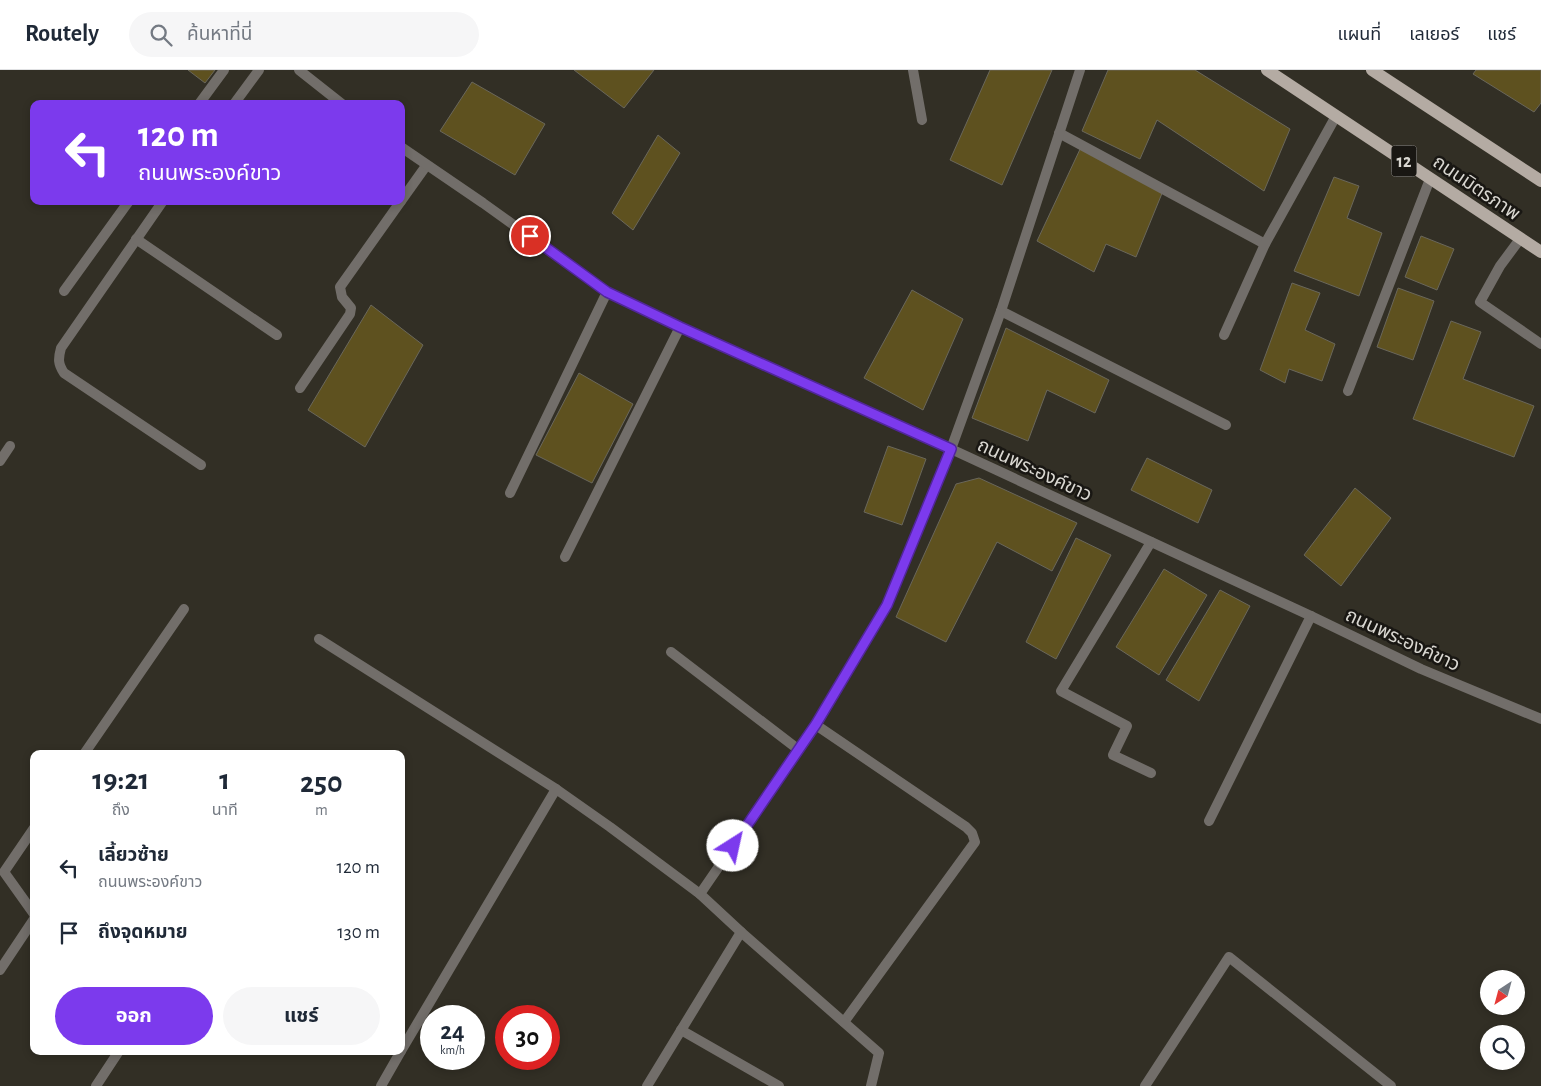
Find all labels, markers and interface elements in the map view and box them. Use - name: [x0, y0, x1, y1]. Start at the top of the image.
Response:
- search box: [129, 12, 479, 57]
- icon: search: [147, 21, 175, 49]
- text: Routely: [25, 22, 99, 46]
- text: ค้นหาที่นี่: [187, 25, 252, 44]
- text: แผนที่: [1337, 26, 1381, 44]
- text: เลเยอร์: [1409, 26, 1459, 44]
- text: แชร์: [1487, 26, 1516, 44]
- text: 120 m: [138, 118, 219, 153]
- icon: left: [55, 120, 120, 185]
- road number: 12: [1392, 146, 1416, 176]
- street label: ถนนมิตรภาพ: [1429, 152, 1523, 224]
- text: ถนนพระองค์ขาว: [138, 162, 281, 184]
- pin: [509, 215, 551, 257]
- icon: arrive: [516, 222, 544, 250]
- street label: ถนนพระองค์ขาว: [974, 435, 1095, 505]
- street label: ถนนพระองค์ขาว: [1342, 605, 1463, 675]
- text: 19:21: [92, 765, 149, 795]
- text: 1: [219, 765, 230, 795]
- text: 250: [300, 768, 343, 798]
- text: ถึง: [112, 802, 130, 818]
- text: นาที: [212, 802, 238, 818]
- text: m: [315, 802, 328, 818]
- position arrow: [706, 819, 758, 871]
- text: เลี้ยวซ้าย: [98, 846, 169, 865]
- icon: left: [55, 854, 83, 882]
- text: 120 m: [336, 858, 380, 877]
- text: ถนนพระองค์ขาว: [98, 874, 202, 890]
- icon: arrive: [55, 919, 83, 947]
- text: ถึงจุดหมาย: [98, 923, 188, 942]
- text: 130 m: [337, 923, 380, 942]
- north arrow: [1480, 970, 1525, 1015]
- map controls: [1480, 970, 1525, 1070]
- button: ออก: [55, 987, 213, 1045]
- button: แชร์: [223, 987, 380, 1045]
- speed limit sign: 30: [495, 1005, 560, 1070]
- text: 24: [440, 1019, 465, 1044]
- button: search: [1480, 1025, 1525, 1070]
- text: km/h: [440, 1044, 465, 1056]

